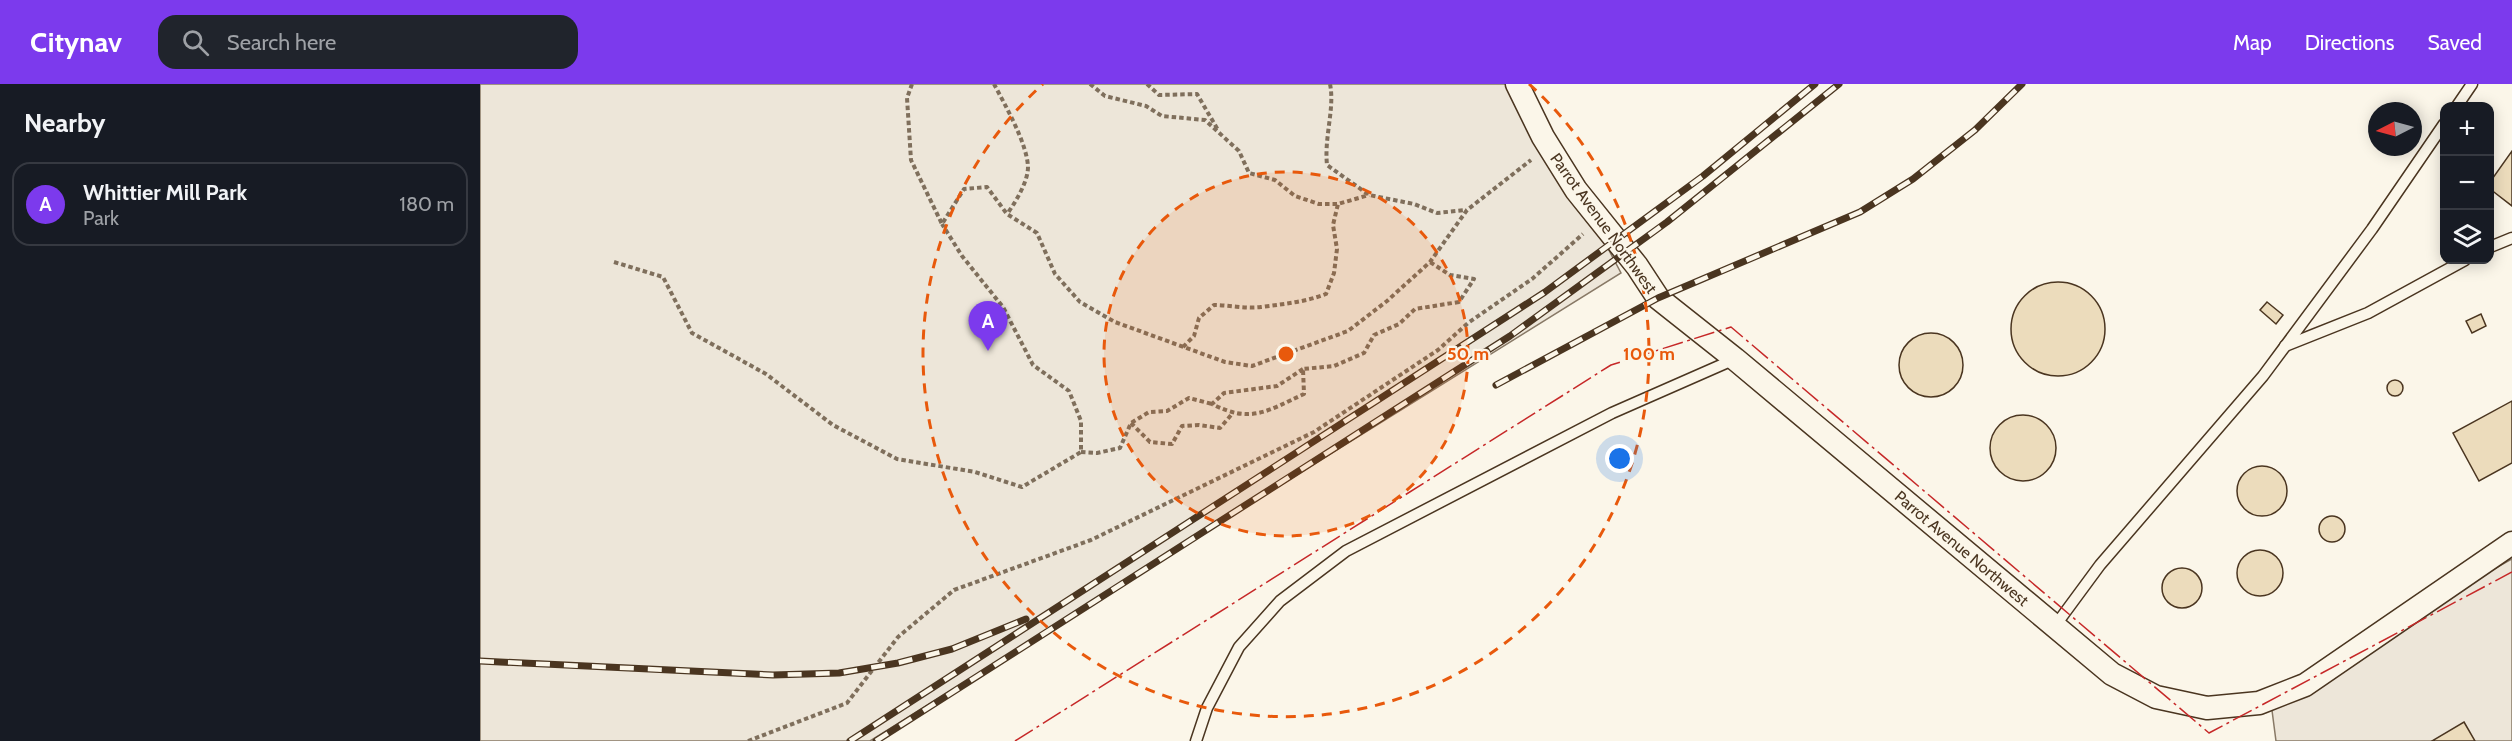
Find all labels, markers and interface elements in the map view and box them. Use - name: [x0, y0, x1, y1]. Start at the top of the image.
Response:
- search box: [158, 15, 578, 69]
- text: Citynav: [30, 25, 122, 59]
- icon: search: [179, 26, 212, 59]
- text: Search here: [227, 29, 336, 56]
- text: Map: [2233, 30, 2272, 55]
- text: Directions: [2305, 30, 2394, 55]
- text: Saved: [2427, 30, 2482, 55]
- north arrow: [2368, 102, 2422, 156]
- map controls: [2440, 102, 2494, 264]
- button: +: [2440, 102, 2494, 156]
- text: Nearby: [24, 107, 105, 139]
- street label: Parrot Avenue Northwest: [1546, 149, 1661, 298]
- button: −: [2440, 156, 2494, 210]
- text: Whittier Mill Park: [83, 179, 247, 206]
- text: A: [39, 192, 52, 216]
- text: 180 m: [399, 192, 454, 216]
- text: Park: [83, 206, 119, 230]
- button: layers: [2440, 210, 2494, 264]
- pin: A: [968, 302, 1008, 351]
- text: 50 m: [1447, 343, 1489, 365]
- text: 100 m: [1623, 343, 1675, 365]
- centre of rings: [1276, 344, 1296, 364]
- your location: [1605, 444, 1634, 473]
- street label: Parrot Avenue Northwest: [1891, 487, 2033, 610]

